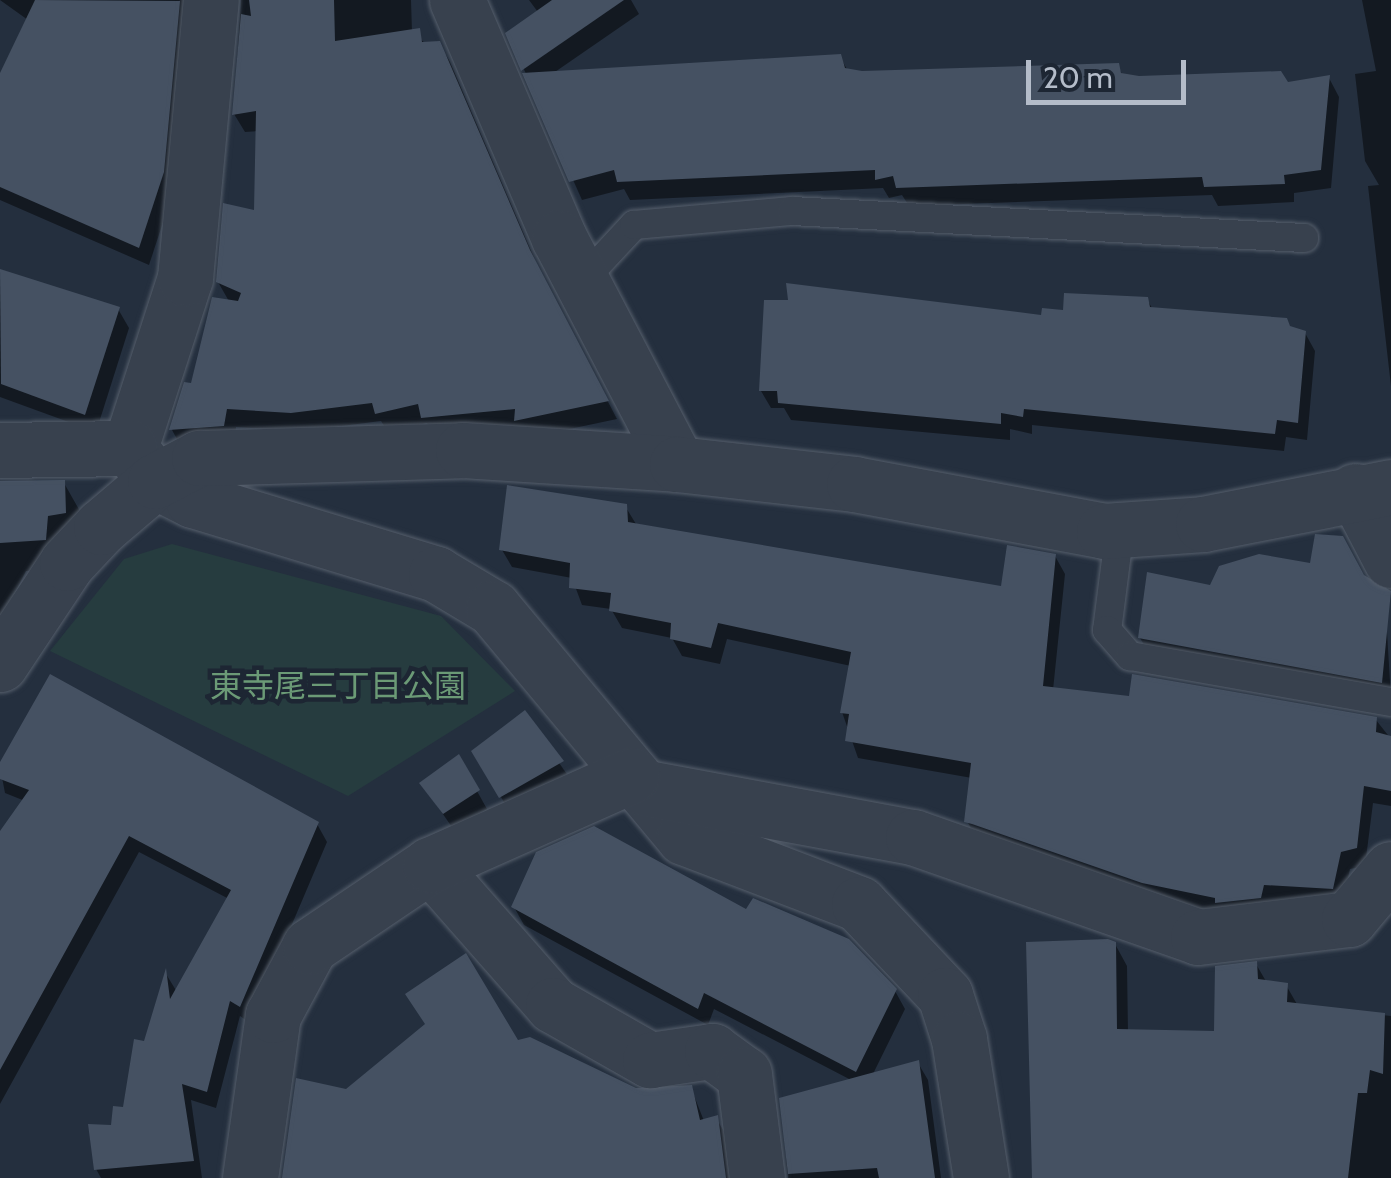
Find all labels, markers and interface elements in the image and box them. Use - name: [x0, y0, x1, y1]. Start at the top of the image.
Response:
- scale bar: [1031, 40, 1191, 102]
- text: 20 m: [1043, 59, 1113, 96]
- park label: 東寺尾三丁目公園: [210, 667, 466, 705]

